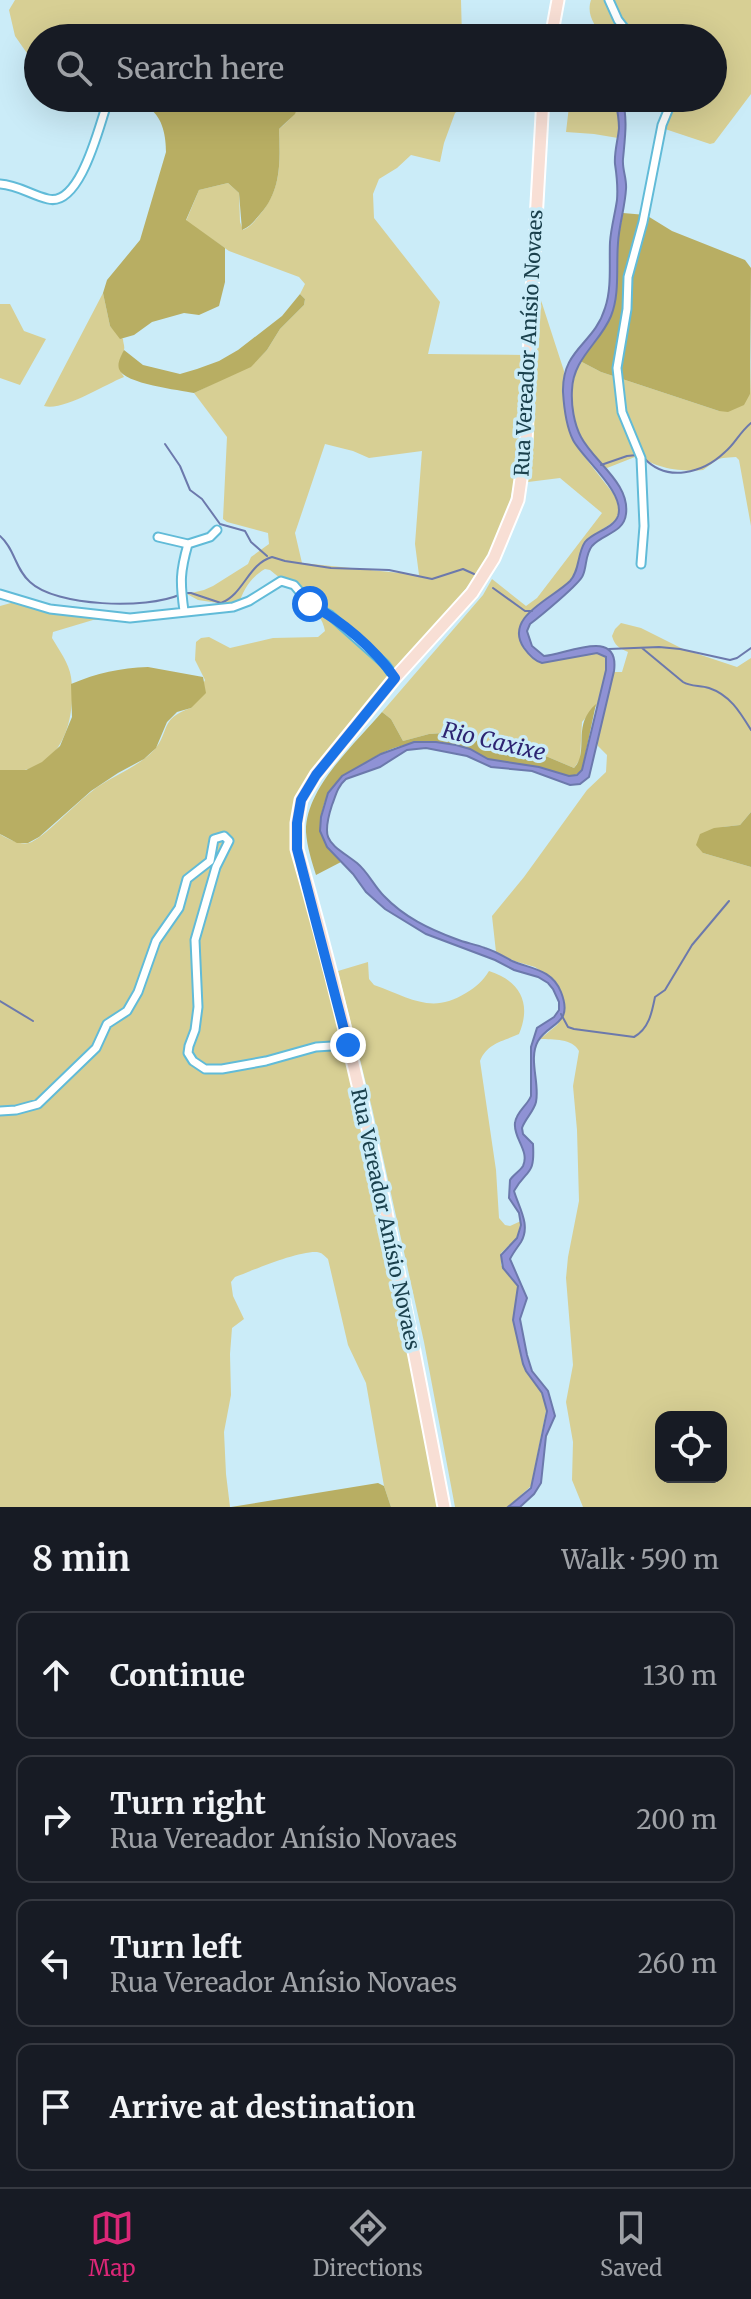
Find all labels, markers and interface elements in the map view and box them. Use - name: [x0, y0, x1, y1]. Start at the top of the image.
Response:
- search box: [24, 24, 727, 112]
- icon: search: [52, 46, 96, 90]
- text: Search here: [116, 49, 284, 87]
- street label: Rua Vereador Anísio Novaes: [509, 209, 547, 477]
- route start: [292, 586, 328, 622]
- water label: Rio Caxixe: [440, 716, 548, 766]
- route end: [330, 1027, 366, 1063]
- street label: Rua Vereador Anísio Novaes: [346, 1086, 426, 1352]
- map controls: [655, 1411, 727, 1483]
- button: locate: [655, 1411, 727, 1483]
- text: 8 min: [32, 1538, 130, 1580]
- text: Walk · 590 m: [561, 1543, 719, 1576]
- icon: ahead: [34, 1653, 78, 1697]
- text: Continue: [110, 1656, 245, 1694]
- text: 130 m: [643, 1659, 717, 1692]
- text: Turn right: [110, 1784, 266, 1822]
- icon: right: [34, 1797, 78, 1841]
- text: 200 m: [636, 1803, 717, 1836]
- text: Rua Vereador Anísio Novaes: [110, 1822, 457, 1855]
- text: Turn left: [110, 1928, 242, 1966]
- icon: left: [34, 1941, 78, 1985]
- text: 260 m: [638, 1947, 717, 1980]
- text: Rua Vereador Anísio Novaes: [110, 1966, 457, 1999]
- icon: arrive: [34, 2085, 78, 2129]
- text: Arrive at destination: [110, 2088, 416, 2126]
- tab: Map: [89, 2206, 136, 2282]
- tab: Directions: [313, 2206, 423, 2282]
- tab: Saved: [600, 2206, 662, 2282]

